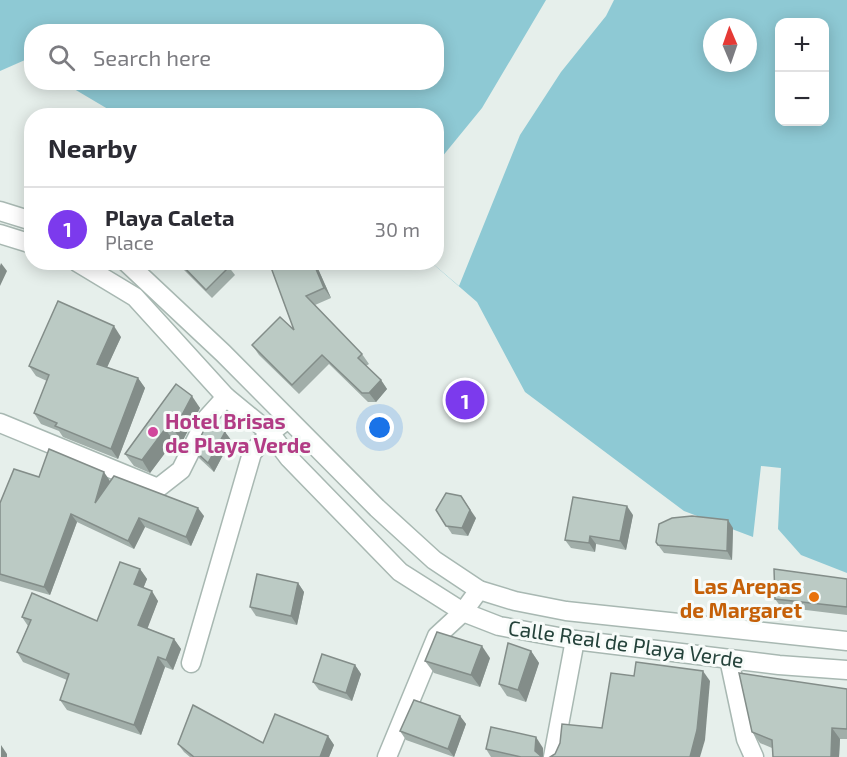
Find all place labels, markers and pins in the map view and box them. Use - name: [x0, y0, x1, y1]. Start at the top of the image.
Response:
- pin: 1: [446, 378, 484, 422]
- place label: Hotel Brisas de Playa Verde: [165, 408, 311, 458]
- marker: Hotel Brisas de Playa Verde: [146, 425, 160, 439]
- place label: Las Arepas de Margaret: [680, 573, 802, 622]
- marker: Las Arepas de Margaret: [807, 590, 821, 604]

